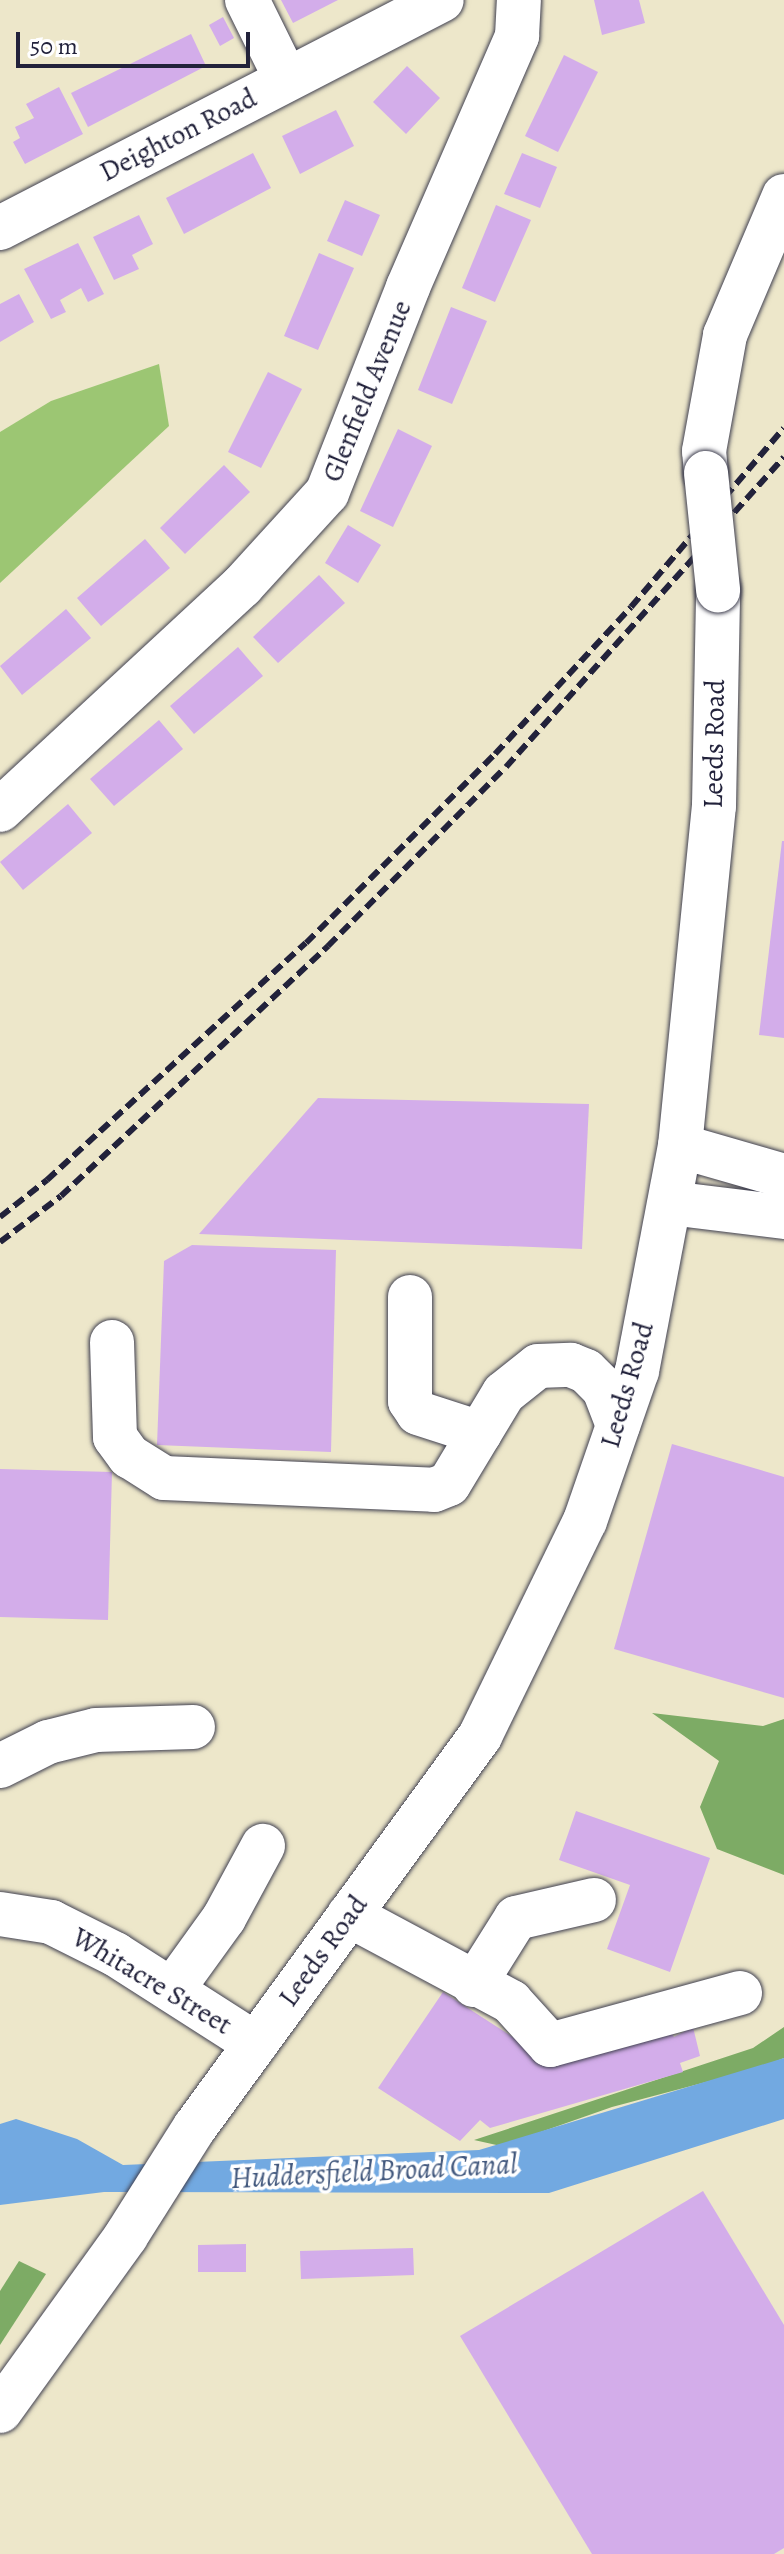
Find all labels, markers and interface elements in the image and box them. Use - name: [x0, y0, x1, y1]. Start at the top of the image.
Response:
- scale bar: [20, 16, 254, 66]
- text: 50 m: [30, 30, 78, 62]
- street label: Deighton Road: [94, 81, 262, 189]
- street label: Glenfield Avenue: [315, 295, 419, 487]
- street label: Leeds Road: [696, 679, 732, 809]
- street label: Leeds Road: [593, 1318, 661, 1452]
- street label: Leeds Road: [271, 1889, 375, 2013]
- street label: Whitacre Street: [66, 1920, 238, 2042]
- water label: Huddersfield Broad Canal: [230, 2146, 518, 2196]

